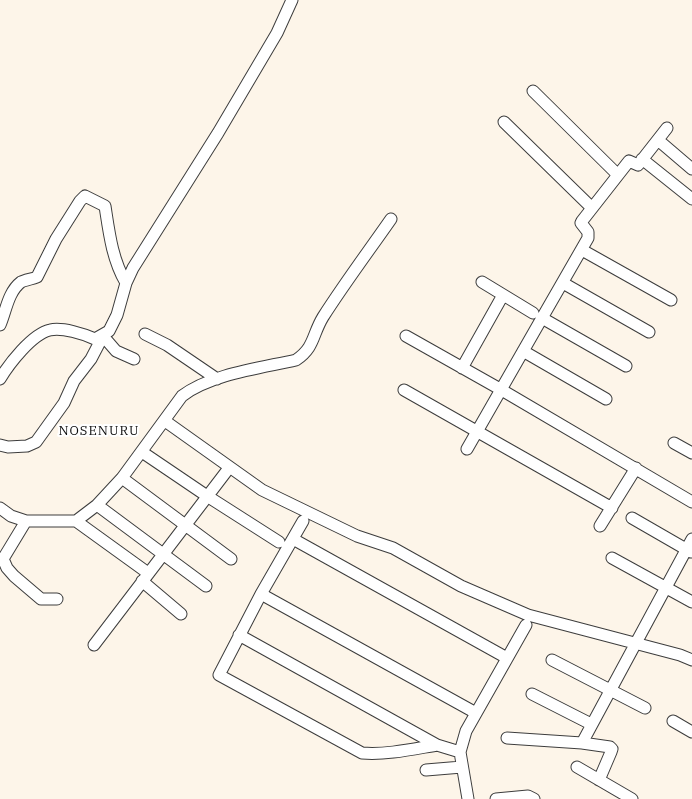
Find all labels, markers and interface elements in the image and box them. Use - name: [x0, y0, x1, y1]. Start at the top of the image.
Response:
- district label: NOSENURU: [58, 423, 140, 439]

